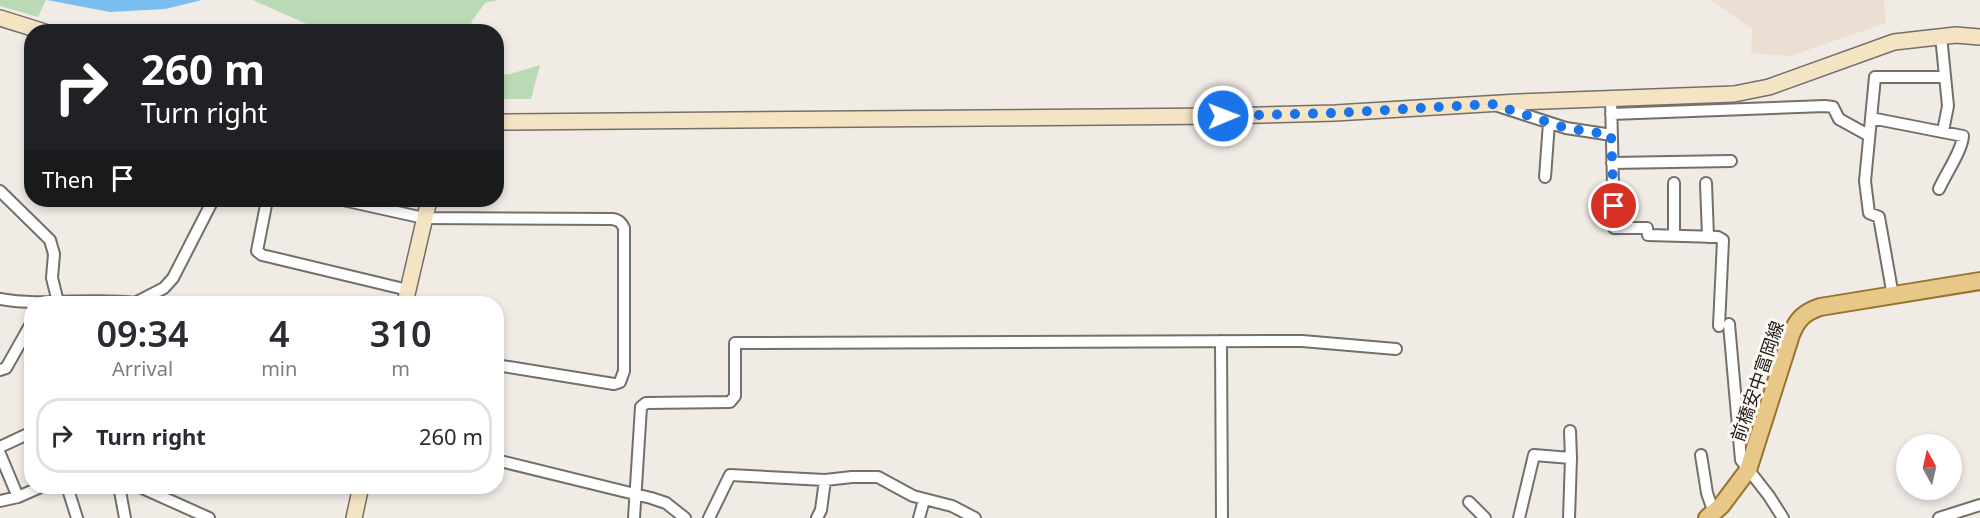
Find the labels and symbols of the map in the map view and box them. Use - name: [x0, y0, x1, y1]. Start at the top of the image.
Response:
- position arrow: [1191, 84, 1255, 148]
- pin: [1588, 180, 1639, 231]
- street label: 前橋安中富岡線: [1725, 318, 1789, 444]
- north arrow: [1896, 434, 1962, 500]

